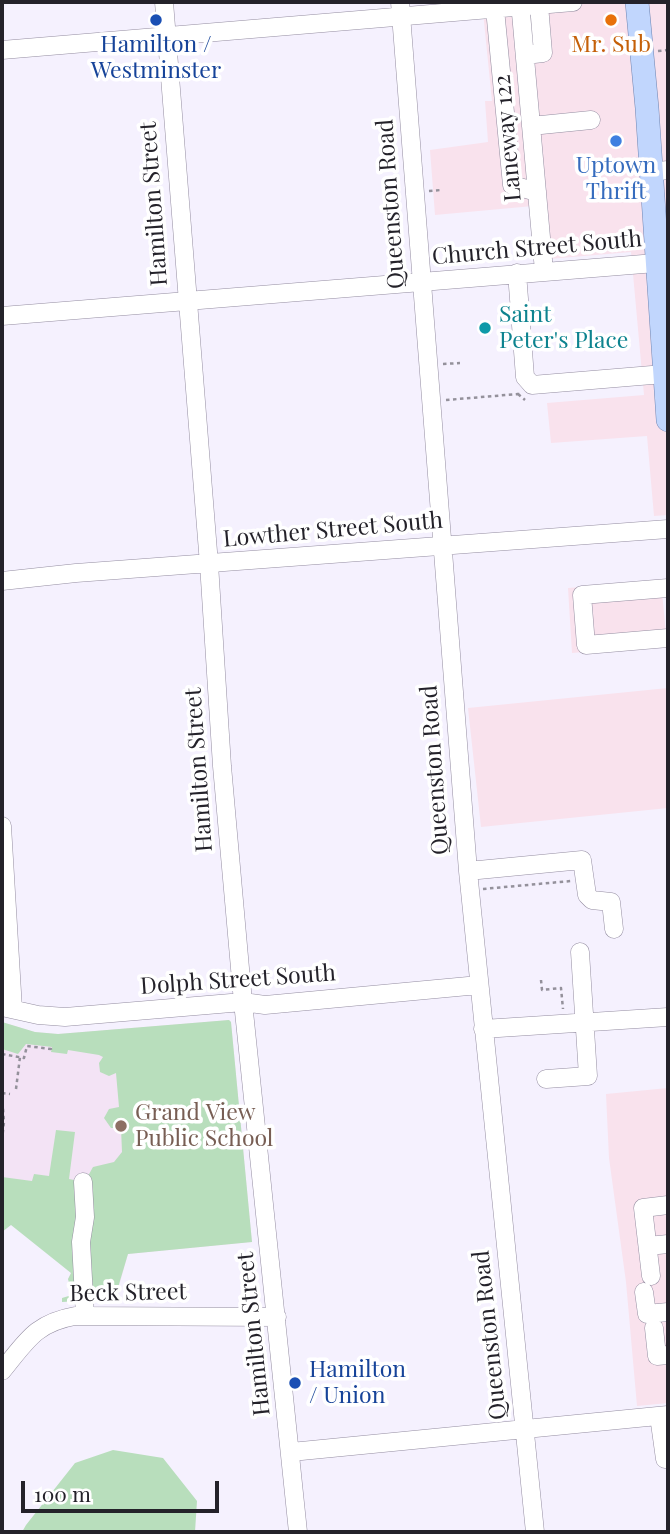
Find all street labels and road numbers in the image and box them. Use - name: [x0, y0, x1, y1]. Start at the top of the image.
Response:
- street label: Laneway 122: [489, 74, 527, 202]
- street label: Queenston Road: [371, 118, 411, 290]
- street label: Hamilton Street: [134, 121, 174, 287]
- street label: Church Street South: [431, 225, 643, 271]
- street label: Lowther Street South: [222, 507, 444, 553]
- street label: Queenston Road: [415, 684, 455, 856]
- street label: Hamilton Street: [179, 687, 219, 853]
- street label: Dolph Street South: [139, 959, 337, 1001]
- street label: Queenston Road: [467, 1249, 513, 1421]
- street label: Hamilton Street: [232, 1251, 276, 1417]
- street label: Beck Street: [69, 1278, 187, 1308]

